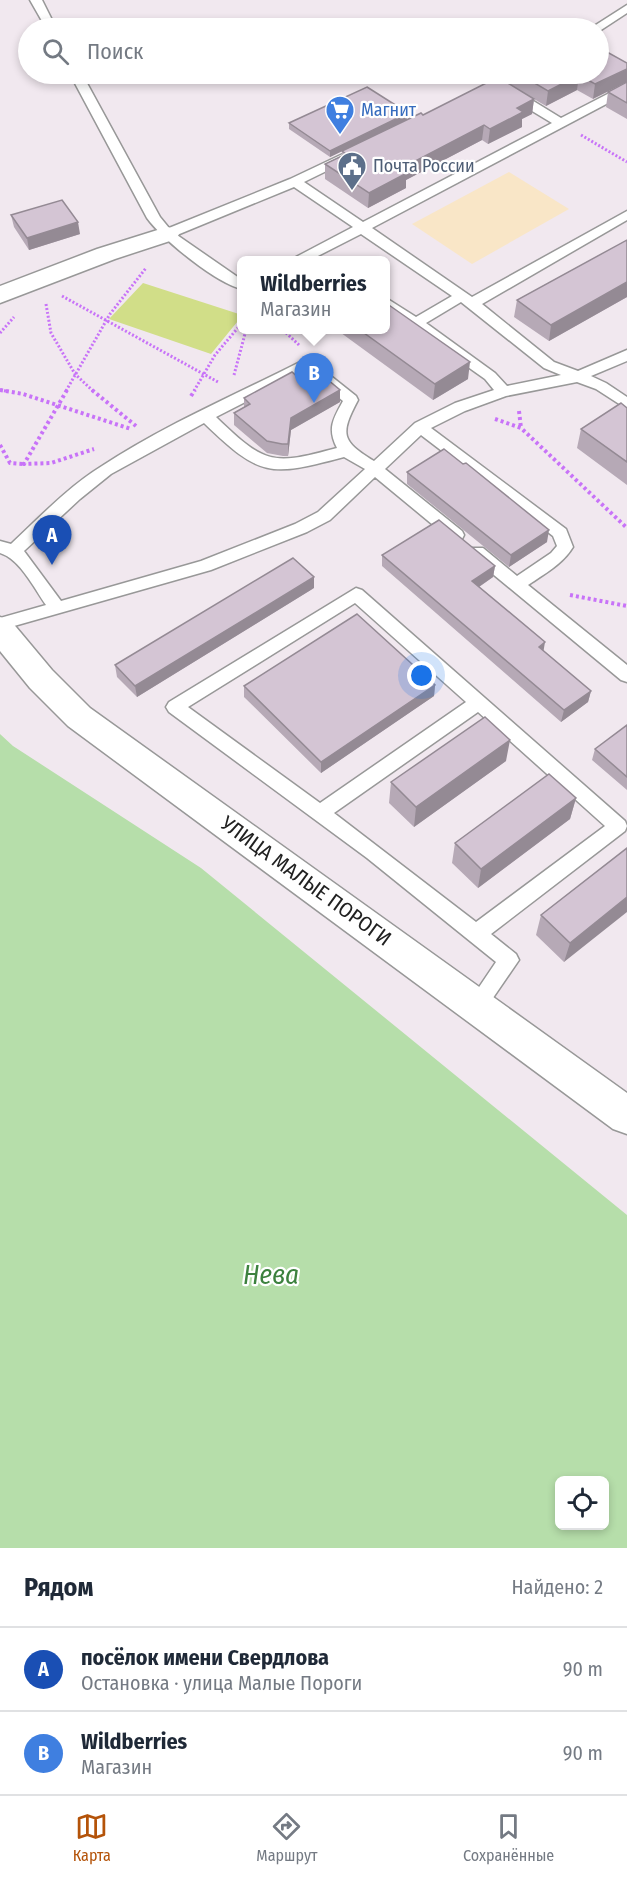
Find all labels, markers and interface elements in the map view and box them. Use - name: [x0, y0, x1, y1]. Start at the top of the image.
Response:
- search box: [18, 18, 609, 84]
- icon: search: [39, 35, 72, 68]
- text: Поиск: [87, 38, 143, 65]
- supermarket icon: Магнит: [324, 94, 356, 136]
- place label: Магнит: [361, 99, 417, 121]
- public building icon: Почта России: [336, 150, 368, 192]
- place label: Почта России: [373, 155, 475, 177]
- popup: [237, 256, 390, 334]
- text: Wildberries: [260, 270, 367, 297]
- text: Магазин: [260, 297, 331, 321]
- pin: B: [294, 354, 334, 403]
- pin: A: [32, 516, 72, 565]
- your location: [407, 661, 436, 690]
- street label: УЛИЦА МАЛЫЕ ПОРОГИ: [215, 810, 396, 952]
- water label: Нева: [243, 1259, 299, 1291]
- map controls: [555, 1476, 609, 1530]
- button: locate: [555, 1476, 609, 1530]
- text: Рядом: [24, 1572, 93, 1603]
- text: Найдено: 2: [511, 1575, 603, 1599]
- text: посёлок имени Свердлова: [81, 1644, 329, 1671]
- text: A: [38, 1657, 49, 1681]
- text: 90 m: [563, 1657, 603, 1681]
- text: Остановка · улица Малые Пороги: [81, 1671, 362, 1695]
- text: Wildberries: [81, 1728, 187, 1755]
- text: B: [38, 1741, 49, 1765]
- text: 90 m: [563, 1741, 603, 1765]
- text: Магазин: [81, 1755, 152, 1779]
- tab: Карта: [73, 1810, 111, 1865]
- tab: Маршрут: [256, 1810, 318, 1865]
- tab: Сохранённые: [463, 1810, 554, 1865]

